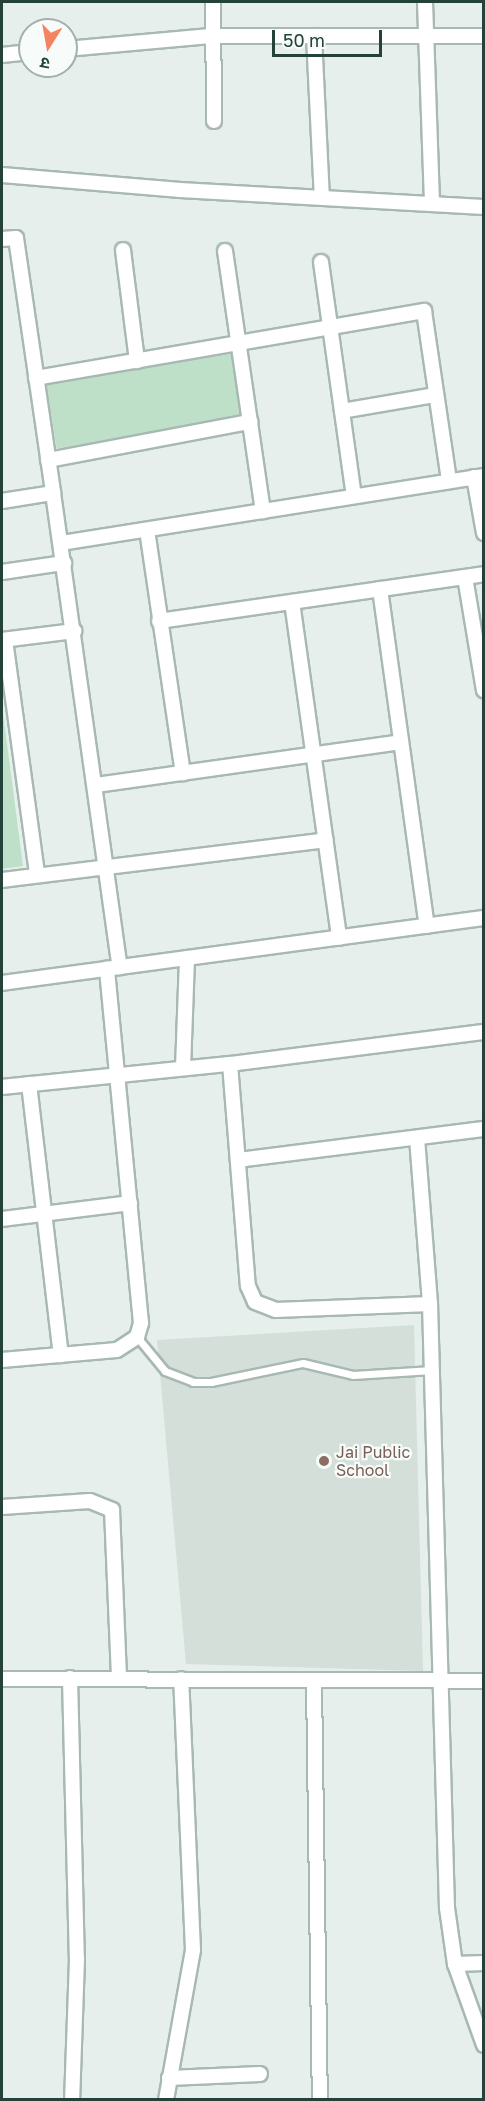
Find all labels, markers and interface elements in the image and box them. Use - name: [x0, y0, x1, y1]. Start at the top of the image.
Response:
- north arrow: [18, 18, 78, 78]
- scale bar: [275, 18, 384, 56]
- text: 50 m: [283, 29, 325, 51]
- text: उ: [38, 53, 51, 74]
- place label: Jai Public School: [336, 1442, 410, 1480]
- marker: Jai Public School: [317, 1454, 331, 1468]

